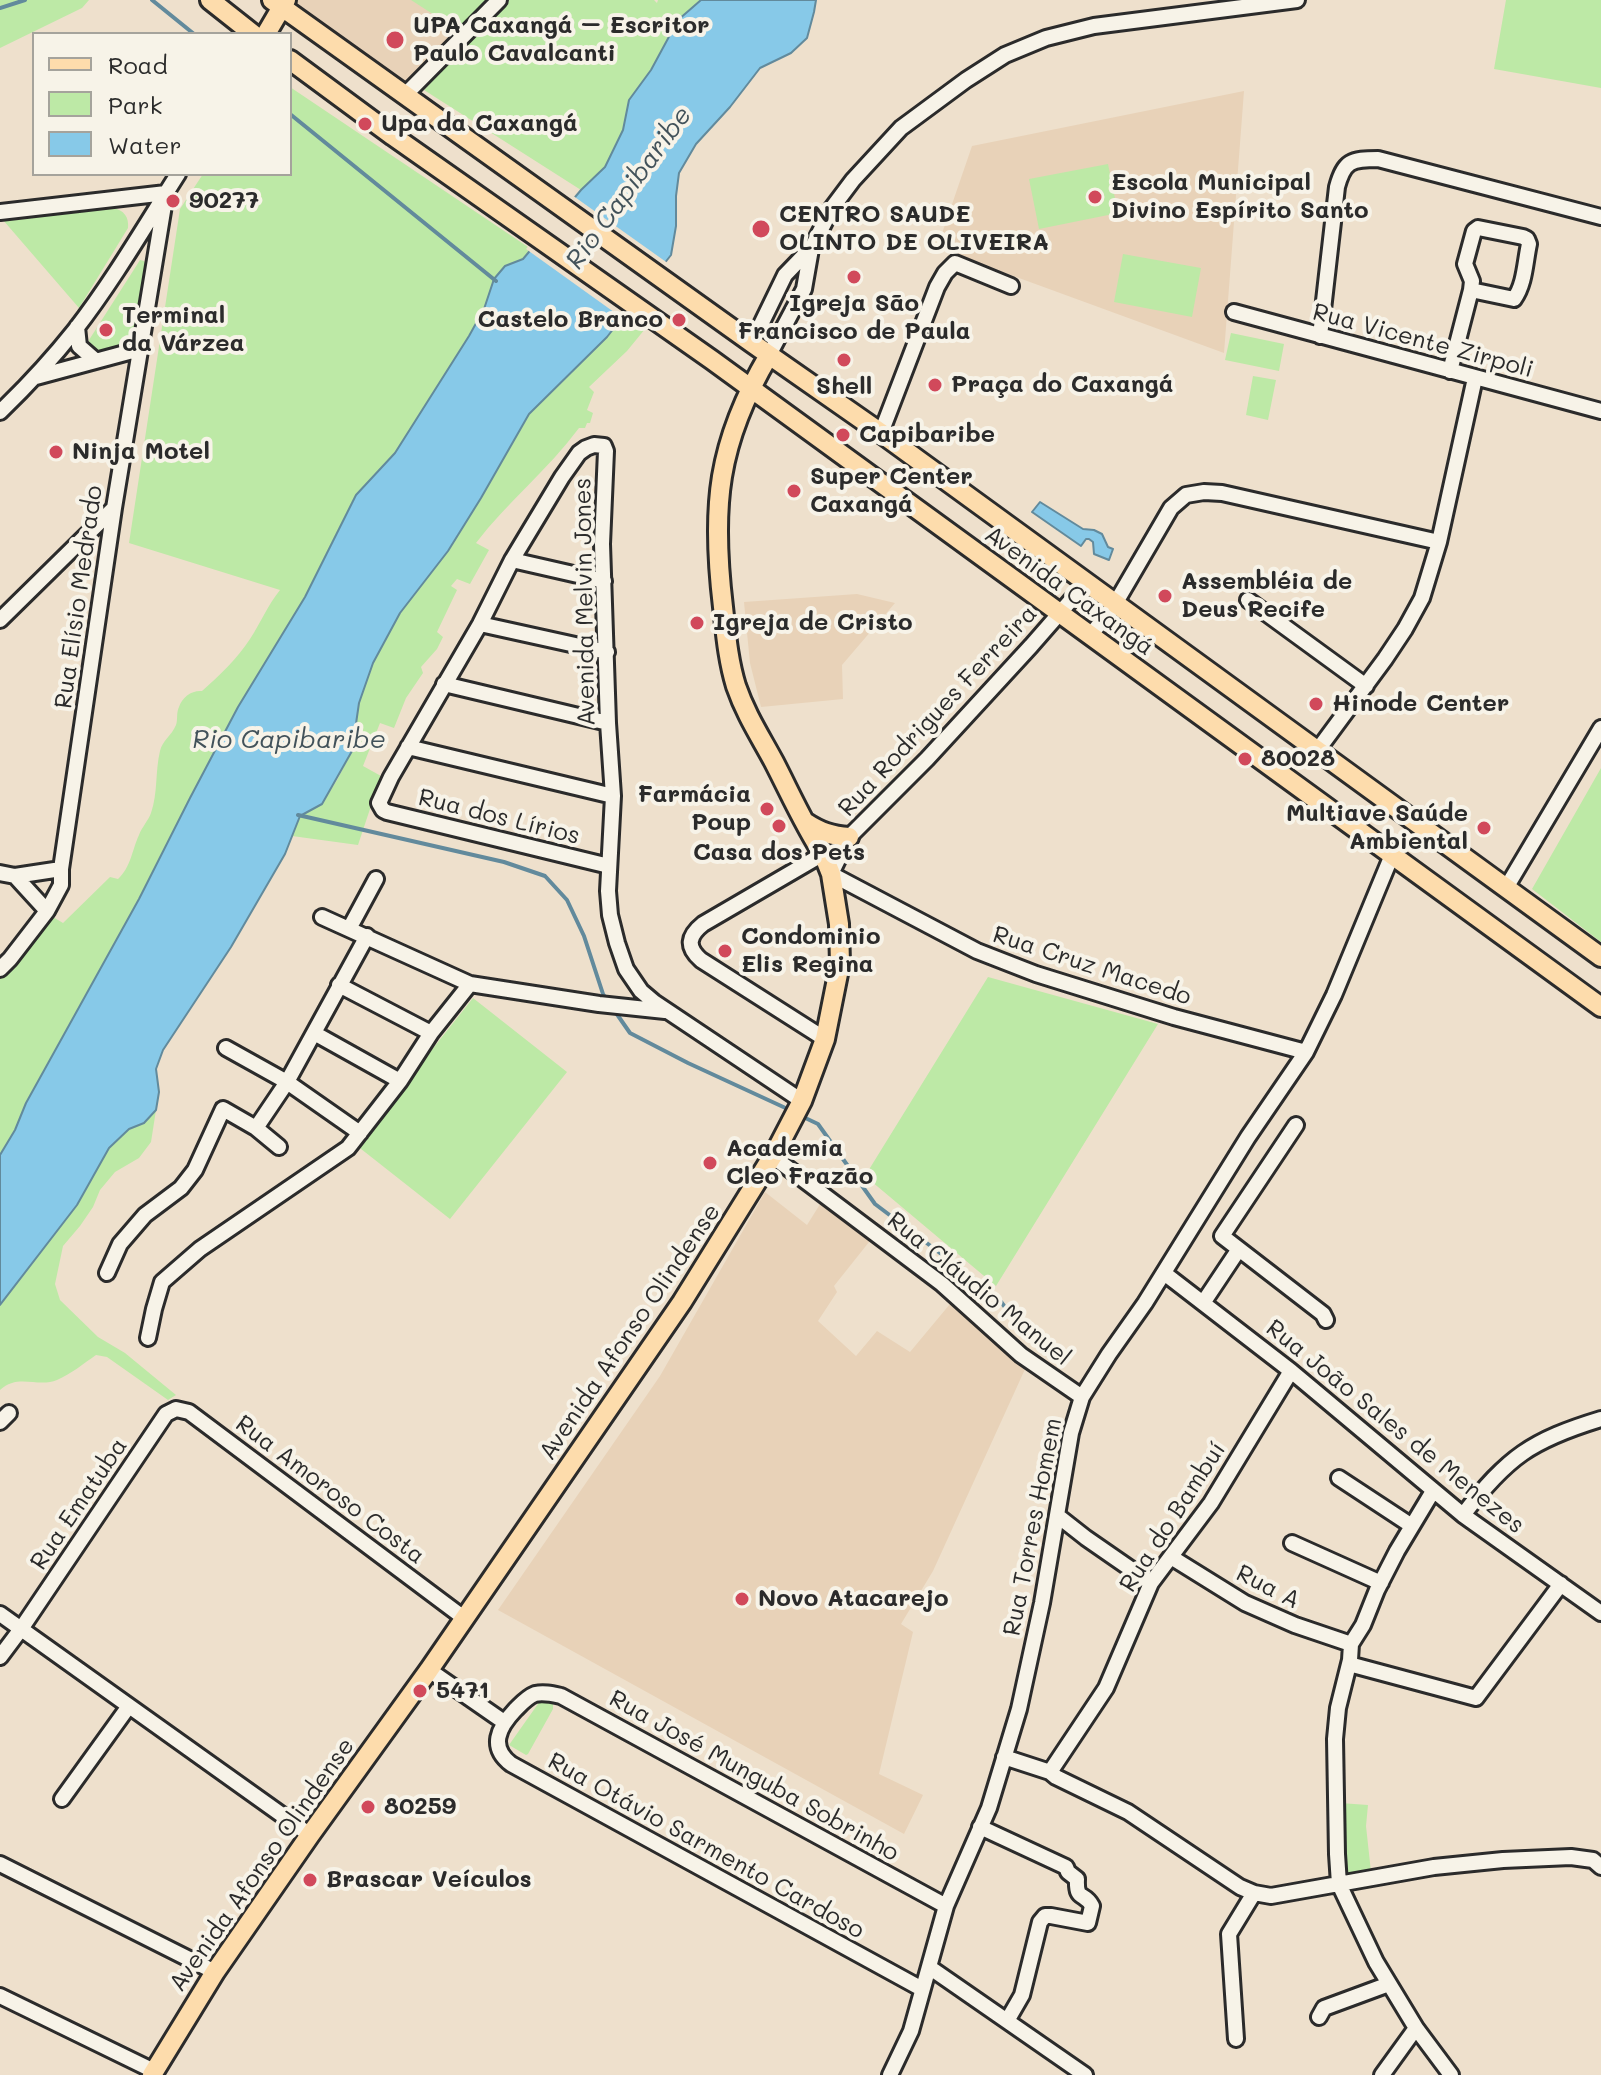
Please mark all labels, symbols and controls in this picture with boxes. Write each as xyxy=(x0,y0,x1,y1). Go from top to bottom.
place label: UPA Caxangá – Escritor Paulo Cavalcanti xyxy=(413,12,710,68)
marker: UPA Caxangá – Escritor Paulo Cavalcanti xyxy=(384,29,406,51)
legend xyxy=(32,32,292,176)
text: Road xyxy=(108,49,168,80)
text: Park xyxy=(108,89,162,120)
water label: Rio Capibaribe xyxy=(559,101,699,275)
place label: Upa da Caxangá xyxy=(381,110,578,138)
marker: Upa da Caxangá xyxy=(356,115,374,133)
text: Water xyxy=(108,129,182,160)
place label: Escola Municipal Divino Espírito Santo xyxy=(1111,169,1369,225)
place label: 90277 xyxy=(189,187,259,215)
marker: Escola Municipal Divino Espírito Santo xyxy=(1086,188,1104,206)
marker: 90277 xyxy=(164,192,182,210)
place label: CENTRO SAUDE OLINTO DE OLIVEIRA xyxy=(779,201,1049,257)
marker: CENTRO SAUDE OLINTO DE OLIVEIRA xyxy=(750,218,772,240)
marker: Igreja São Francisco de Paula xyxy=(845,268,863,286)
place label: Igreja São Francisco de Paula xyxy=(738,290,970,346)
street label: Rua Vicente Zirpoli xyxy=(1310,298,1536,384)
place label: Terminal da Várzea xyxy=(122,302,244,358)
place label: Castelo Branco xyxy=(478,306,663,334)
marker: Castelo Branco xyxy=(670,311,688,329)
marker: Terminal da Várzea xyxy=(97,321,115,339)
marker: Shell xyxy=(835,351,853,369)
place label: Praça do Caxangá xyxy=(951,371,1173,399)
place label: Shell xyxy=(816,373,872,401)
marker: Praça do Caxangá xyxy=(926,376,944,394)
place label: Capibaribe xyxy=(859,421,995,449)
marker: Capibaribe xyxy=(834,426,852,444)
place label: Ninja Motel xyxy=(72,438,210,466)
marker: Ninja Motel xyxy=(47,443,65,461)
place label: Super Center Caxangá xyxy=(810,463,973,519)
street label: Avenida Melvin Jones xyxy=(568,478,602,726)
marker: Super Center Caxangá xyxy=(785,482,803,500)
street label: Rua Elísio Medrado xyxy=(49,484,109,710)
street label: Avenida Caxangá xyxy=(979,520,1159,662)
place label: Assembléia de Deus Recife xyxy=(1181,568,1352,624)
marker: Assembléia de Deus Recife xyxy=(1156,587,1174,605)
street label: Rua Rodrigues Ferreira xyxy=(833,599,1043,823)
place label: Igreja de Cristo xyxy=(713,609,913,637)
marker: Igreja de Cristo xyxy=(688,614,706,632)
place label: Hinode Center xyxy=(1332,690,1509,718)
marker: Hinode Center xyxy=(1307,695,1325,713)
water label: Rio Capibaribe xyxy=(192,724,386,756)
place label: 80028 xyxy=(1261,745,1335,773)
marker: 80028 xyxy=(1236,750,1254,768)
place label: Farmácia Poup xyxy=(637,781,751,837)
street label: Rua dos Lírios xyxy=(415,783,583,851)
marker: Farmácia Poup xyxy=(758,800,776,818)
place label: Multiave Saúde Ambiental xyxy=(1286,800,1468,856)
marker: Casa dos Pets xyxy=(770,817,788,835)
marker: Multiave Saúde Ambiental xyxy=(1475,819,1493,837)
place label: Casa dos Pets xyxy=(693,839,865,867)
street label: Rua Cruz Macedo xyxy=(989,920,1195,1012)
place label: Condominio Elis Regina xyxy=(741,923,881,979)
marker: Condominio Elis Regina xyxy=(716,942,734,960)
place label: Academia Cleo Frazão xyxy=(726,1135,873,1191)
marker: Academia Cleo Frazão xyxy=(701,1154,719,1172)
street label: Avenida Afonso Olindense xyxy=(533,1198,727,1466)
street label: Rua Cláudio Manuel xyxy=(881,1206,1077,1372)
street label: Rua João Sales de Menezes xyxy=(1260,1314,1530,1540)
street label: Rua Amoroso Costa xyxy=(230,1409,430,1571)
street label: Rua Torres Homem xyxy=(998,1416,1068,1638)
street label: Rua Ematuba xyxy=(24,1433,134,1575)
street label: Rua do Bambuí xyxy=(1114,1437,1232,1597)
street label: Rua A xyxy=(1231,1559,1305,1615)
place label: Novo Atacarejo xyxy=(758,1585,949,1613)
marker: Novo Atacarejo xyxy=(733,1590,751,1608)
place label: 5471 xyxy=(436,1677,489,1705)
marker: 5471 xyxy=(411,1682,429,1700)
street label: Rua José Munguba Sobrinho xyxy=(604,1684,904,1868)
street label: Avenida Afonso Olindense xyxy=(163,1733,361,1997)
street label: Rua Otávio Sarmento Cardoso xyxy=(543,1747,869,1945)
place label: 80259 xyxy=(384,1793,456,1821)
marker: 80259 xyxy=(359,1798,377,1816)
place label: Brascar Veículos xyxy=(326,1866,532,1894)
marker: Brascar Veículos xyxy=(301,1871,319,1889)

